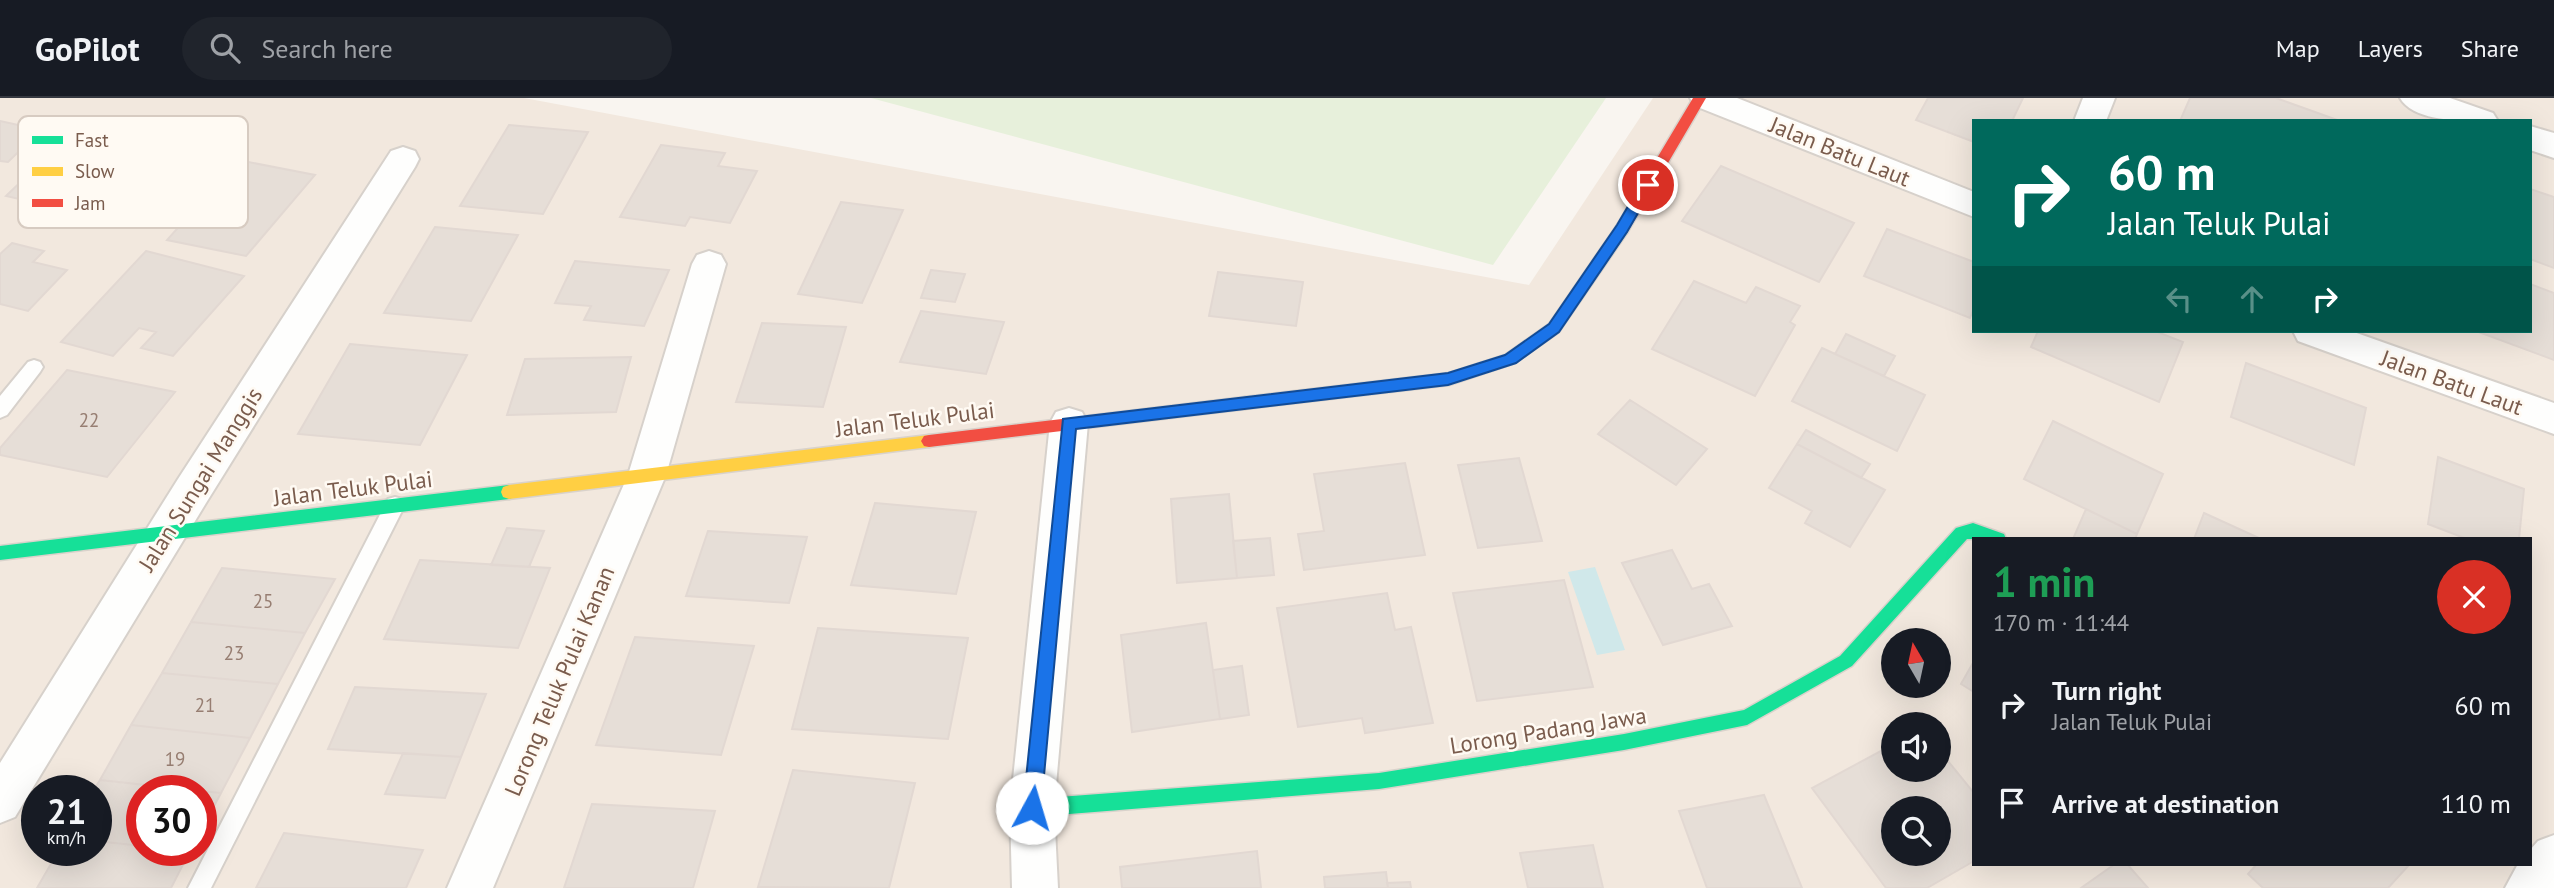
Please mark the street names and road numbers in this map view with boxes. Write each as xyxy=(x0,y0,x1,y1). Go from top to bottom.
street label: Jalan Batu Laut xyxy=(1764,109,1915,192)
street label: Jalan Batu Laut xyxy=(2376,343,2527,421)
street label: Jalan Sungai Manggis xyxy=(131,382,268,577)
street label: Jalan Teluk Pulai xyxy=(833,395,996,443)
street label: Jalan Teluk Pulai xyxy=(271,464,434,512)
street label: Lorong Teluk Pulai Kanan xyxy=(497,562,621,800)
street label: Lorong Padang Jawa xyxy=(1448,700,1648,760)

